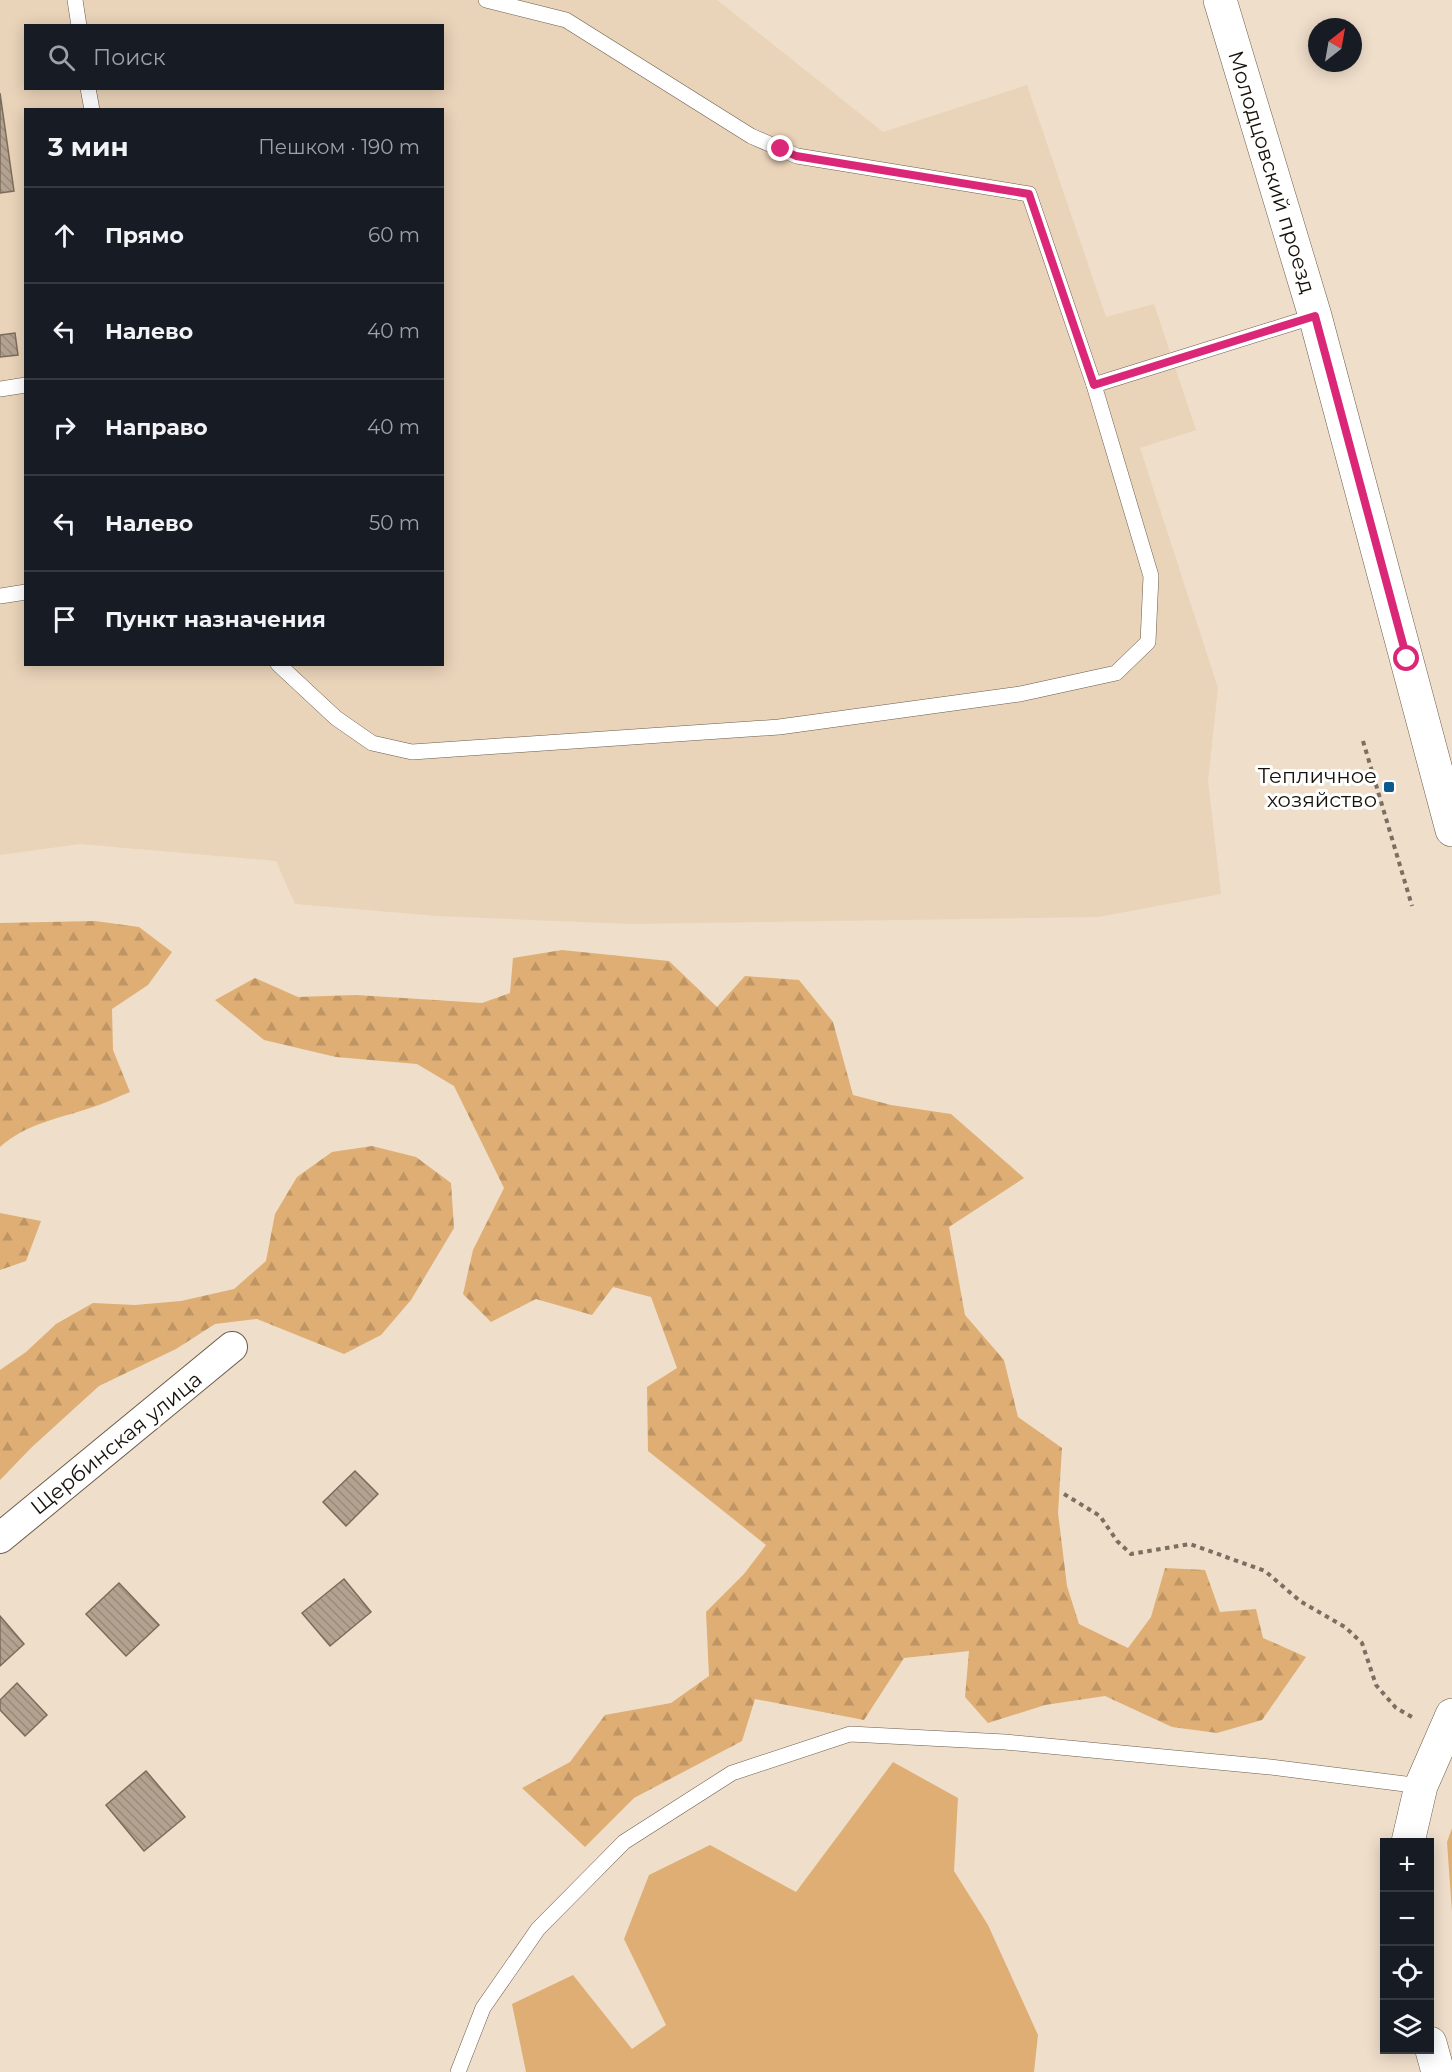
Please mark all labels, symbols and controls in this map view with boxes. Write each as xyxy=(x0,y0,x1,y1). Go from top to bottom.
north arrow xyxy=(1308,18,1362,72)
search box xyxy=(24,24,444,90)
icon: search xyxy=(45,41,78,74)
text: Поиск xyxy=(93,44,165,71)
street label: Молодцовский проезд xyxy=(1223,48,1321,296)
text: 3 мин xyxy=(48,131,128,163)
text: Пешком · 190 m xyxy=(258,135,420,159)
route end xyxy=(767,135,793,161)
icon: ahead xyxy=(48,219,81,252)
text: Прямо xyxy=(105,222,184,249)
text: 60 m xyxy=(368,223,420,247)
icon: left xyxy=(48,315,81,348)
text: Налево xyxy=(105,318,193,345)
text: 40 m xyxy=(367,319,420,343)
icon: right xyxy=(48,411,81,444)
text: Направо xyxy=(105,414,208,441)
text: 40 m xyxy=(367,415,420,439)
icon: left xyxy=(48,507,81,540)
text: Налево xyxy=(105,510,193,537)
text: 50 m xyxy=(369,511,420,535)
icon: arrive xyxy=(48,603,81,636)
text: Пункт назначения xyxy=(105,606,326,633)
route start xyxy=(1393,645,1419,671)
place label: Тепличное хозяйство xyxy=(1258,763,1377,812)
marker: Тепличное хозяйство xyxy=(1382,780,1396,794)
street label: Щербинская улица xyxy=(25,1366,207,1520)
map controls xyxy=(1380,1838,1434,2054)
button: + xyxy=(1380,1838,1434,1892)
button: − xyxy=(1380,1892,1434,1946)
button: locate xyxy=(1380,1946,1434,2000)
button: layers xyxy=(1380,2000,1434,2054)

